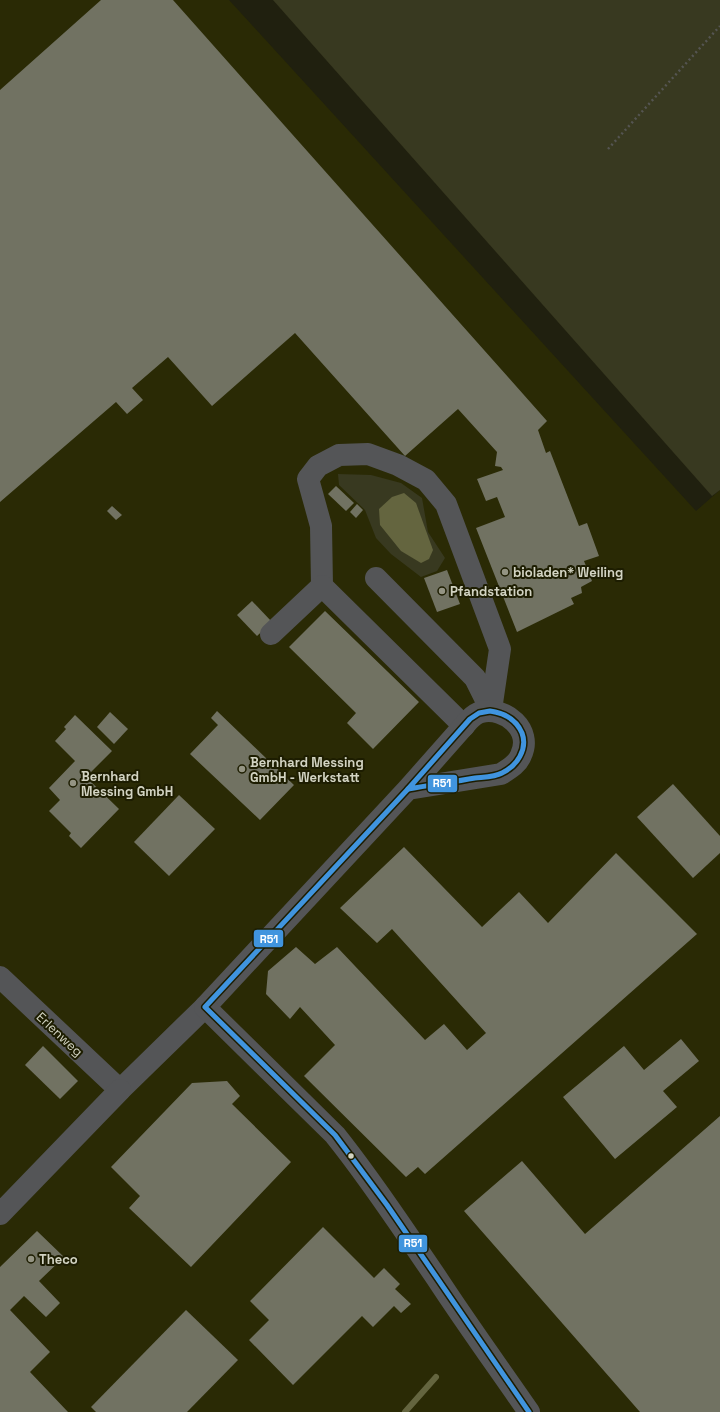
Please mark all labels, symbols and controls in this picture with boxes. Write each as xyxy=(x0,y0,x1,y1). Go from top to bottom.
place label: bioladen* Weiling xyxy=(513,564,623,581)
marker: bioladen* Weiling xyxy=(500,567,510,577)
place label: Pfandstation xyxy=(450,583,532,600)
marker: Pfandstation xyxy=(437,586,447,596)
place label: Bernhard Messing GmbH - Werkstatt xyxy=(250,754,364,786)
marker: Bernhard Messing GmbH - Werkstatt xyxy=(237,764,247,774)
place label: Bernhard Messing GmbH xyxy=(81,768,173,800)
line badge: R51 xyxy=(427,774,458,793)
text: R51 xyxy=(433,776,451,790)
marker: Bernhard Messing GmbH xyxy=(68,778,78,788)
line badge: R51 xyxy=(253,929,284,948)
text: R51 xyxy=(260,932,278,946)
street label: Erlenweg xyxy=(33,1009,86,1060)
unlabelled marker xyxy=(346,1151,356,1161)
line badge: R51 xyxy=(398,1234,428,1253)
text: R51 xyxy=(404,1236,422,1250)
place label: Theco xyxy=(39,1251,78,1268)
marker: Theco xyxy=(26,1254,36,1264)

